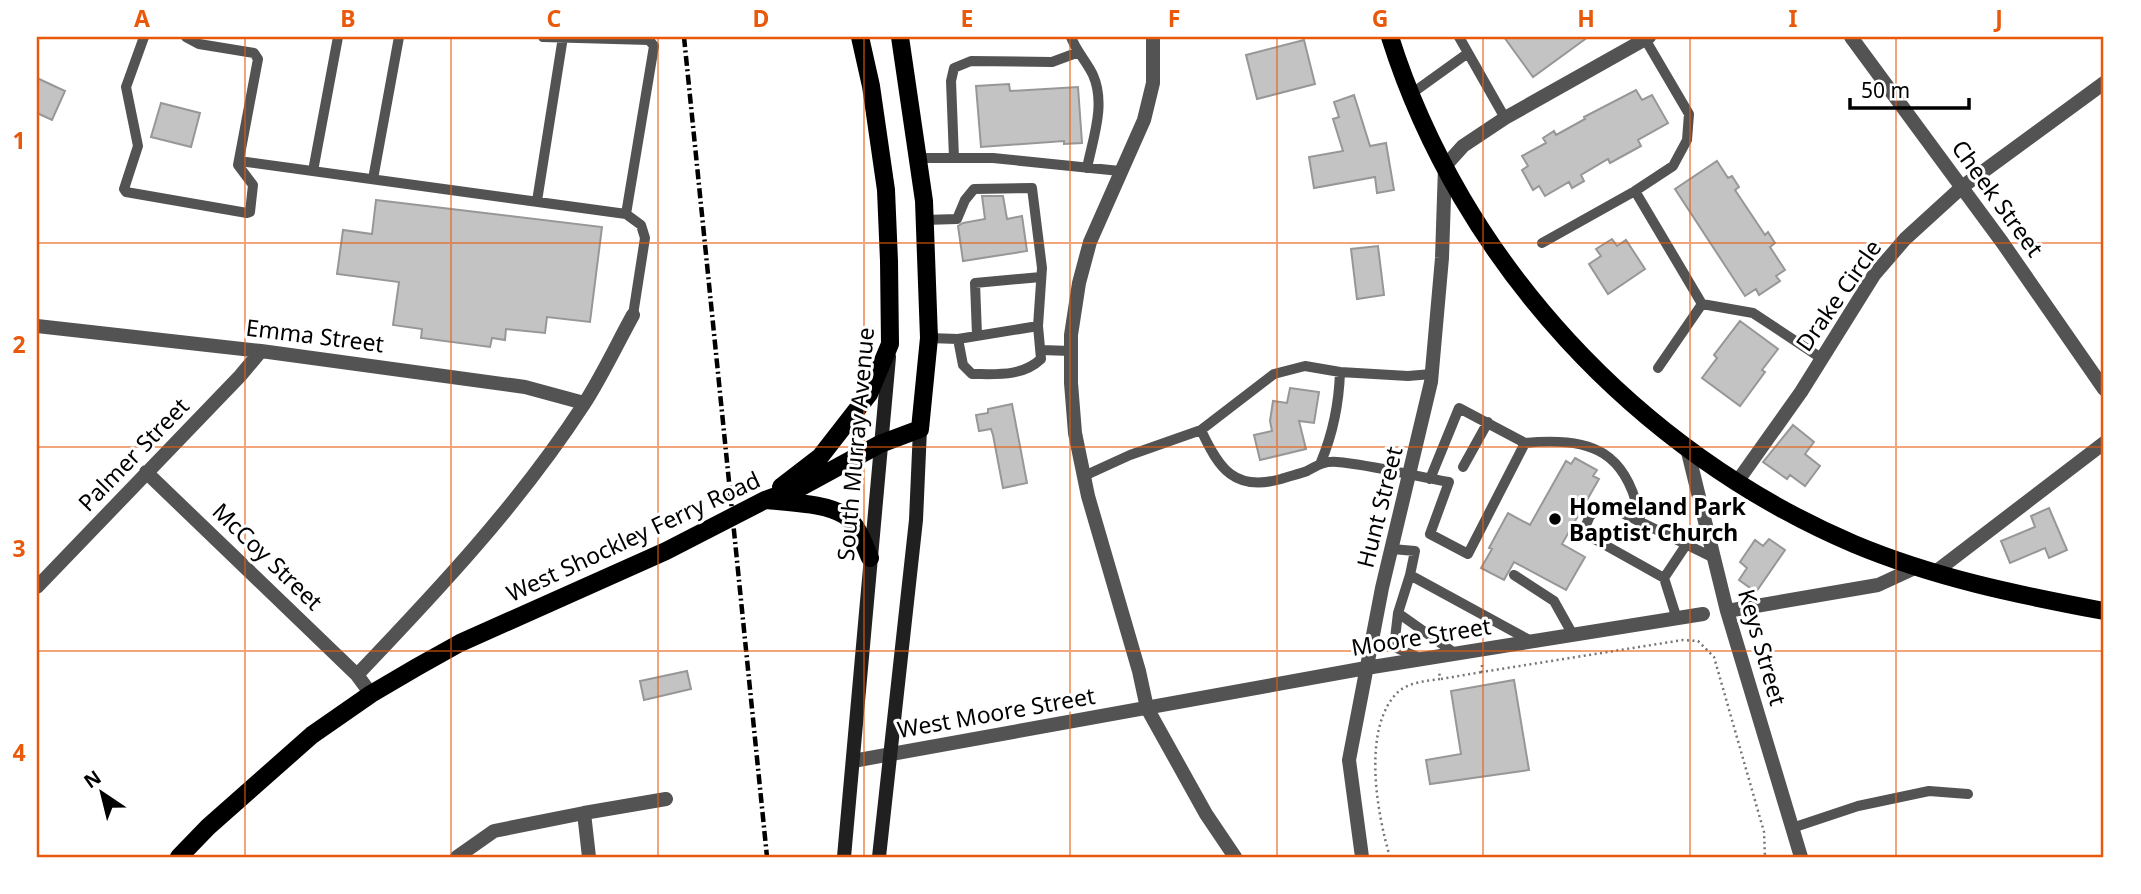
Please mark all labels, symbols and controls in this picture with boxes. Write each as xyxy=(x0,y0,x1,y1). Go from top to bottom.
text: A xyxy=(134,2,150,34)
text: B xyxy=(340,2,356,34)
text: C xyxy=(547,2,562,34)
text: D xyxy=(753,2,769,34)
text: E xyxy=(961,2,973,34)
text: F xyxy=(1168,2,1180,34)
text: G xyxy=(1372,2,1388,34)
text: H xyxy=(1577,2,1595,34)
text: I xyxy=(1789,2,1798,34)
text: J xyxy=(1993,2,2003,34)
scale bar xyxy=(1850,66,1969,110)
text: 50 m xyxy=(1861,76,1910,104)
text: 1 xyxy=(12,124,26,156)
street label: Cheek Street xyxy=(1945,133,2051,263)
street label: Drake Circle xyxy=(1788,233,1888,357)
street label: Emma Street xyxy=(244,311,386,359)
street label: South Murray Avenue xyxy=(829,326,881,562)
text: 2 xyxy=(12,328,26,360)
street label: Palmer Street xyxy=(70,390,196,518)
street label: Hunt Street xyxy=(1348,443,1410,571)
street label: West Shockley Ferry Road xyxy=(501,463,765,609)
place label: Homeland Park Baptist Church xyxy=(1569,490,1747,548)
street label: McCoy Street xyxy=(206,495,330,617)
marker: Homeland Park Baptist Church xyxy=(1547,511,1563,527)
text: 3 xyxy=(12,532,26,564)
street label: Keys Street xyxy=(1731,585,1795,709)
street label: Moore Street xyxy=(1349,609,1493,663)
street label: West Moore Street xyxy=(895,679,1097,745)
text: 4 xyxy=(12,736,26,768)
north arrow xyxy=(66,758,136,828)
text: N xyxy=(78,764,106,794)

